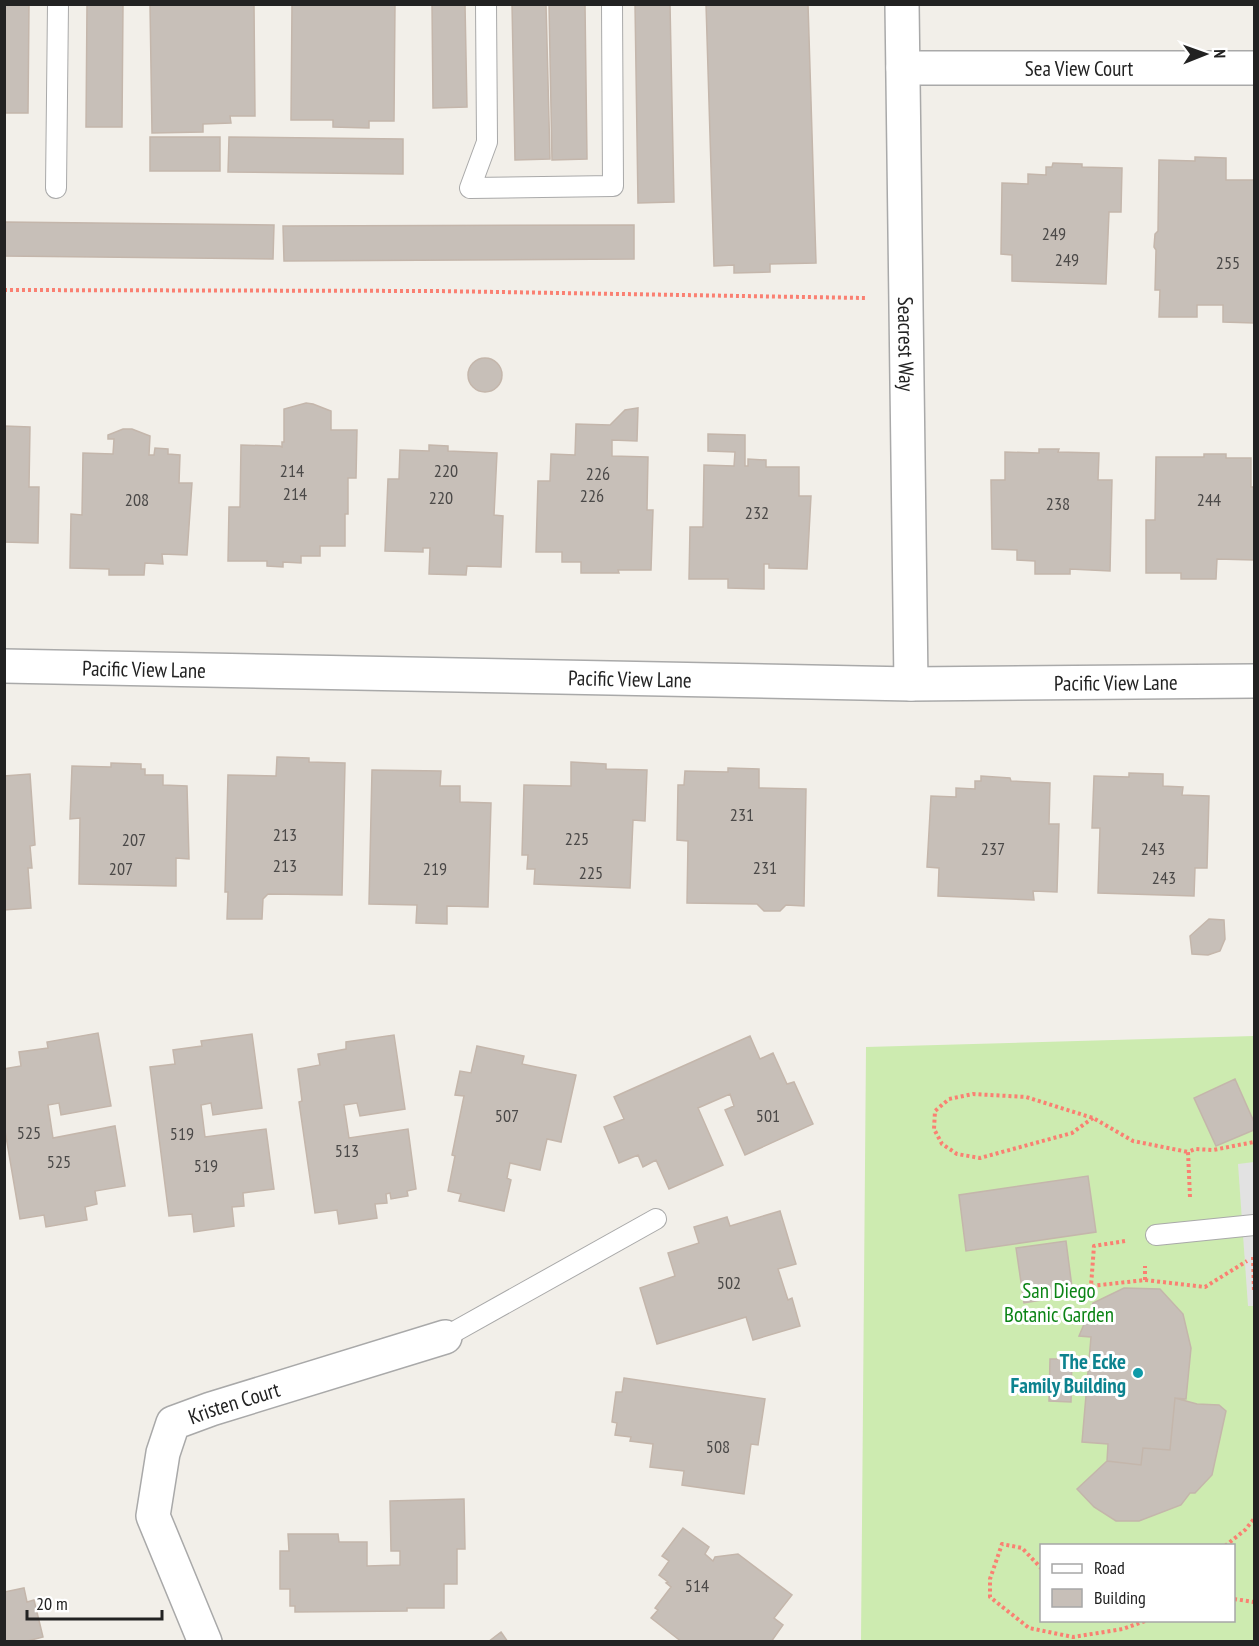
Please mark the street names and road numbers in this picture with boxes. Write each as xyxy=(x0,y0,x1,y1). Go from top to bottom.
street label: Sea View Court xyxy=(1025,55,1134,82)
street label: Seacrest Way xyxy=(892,296,921,392)
street label: Pacific View Lane xyxy=(82,654,206,684)
street label: Pacific View Lane xyxy=(568,664,692,693)
street label: Pacific View Lane xyxy=(1054,668,1178,696)
street label: Kristen Court xyxy=(184,1375,283,1430)

